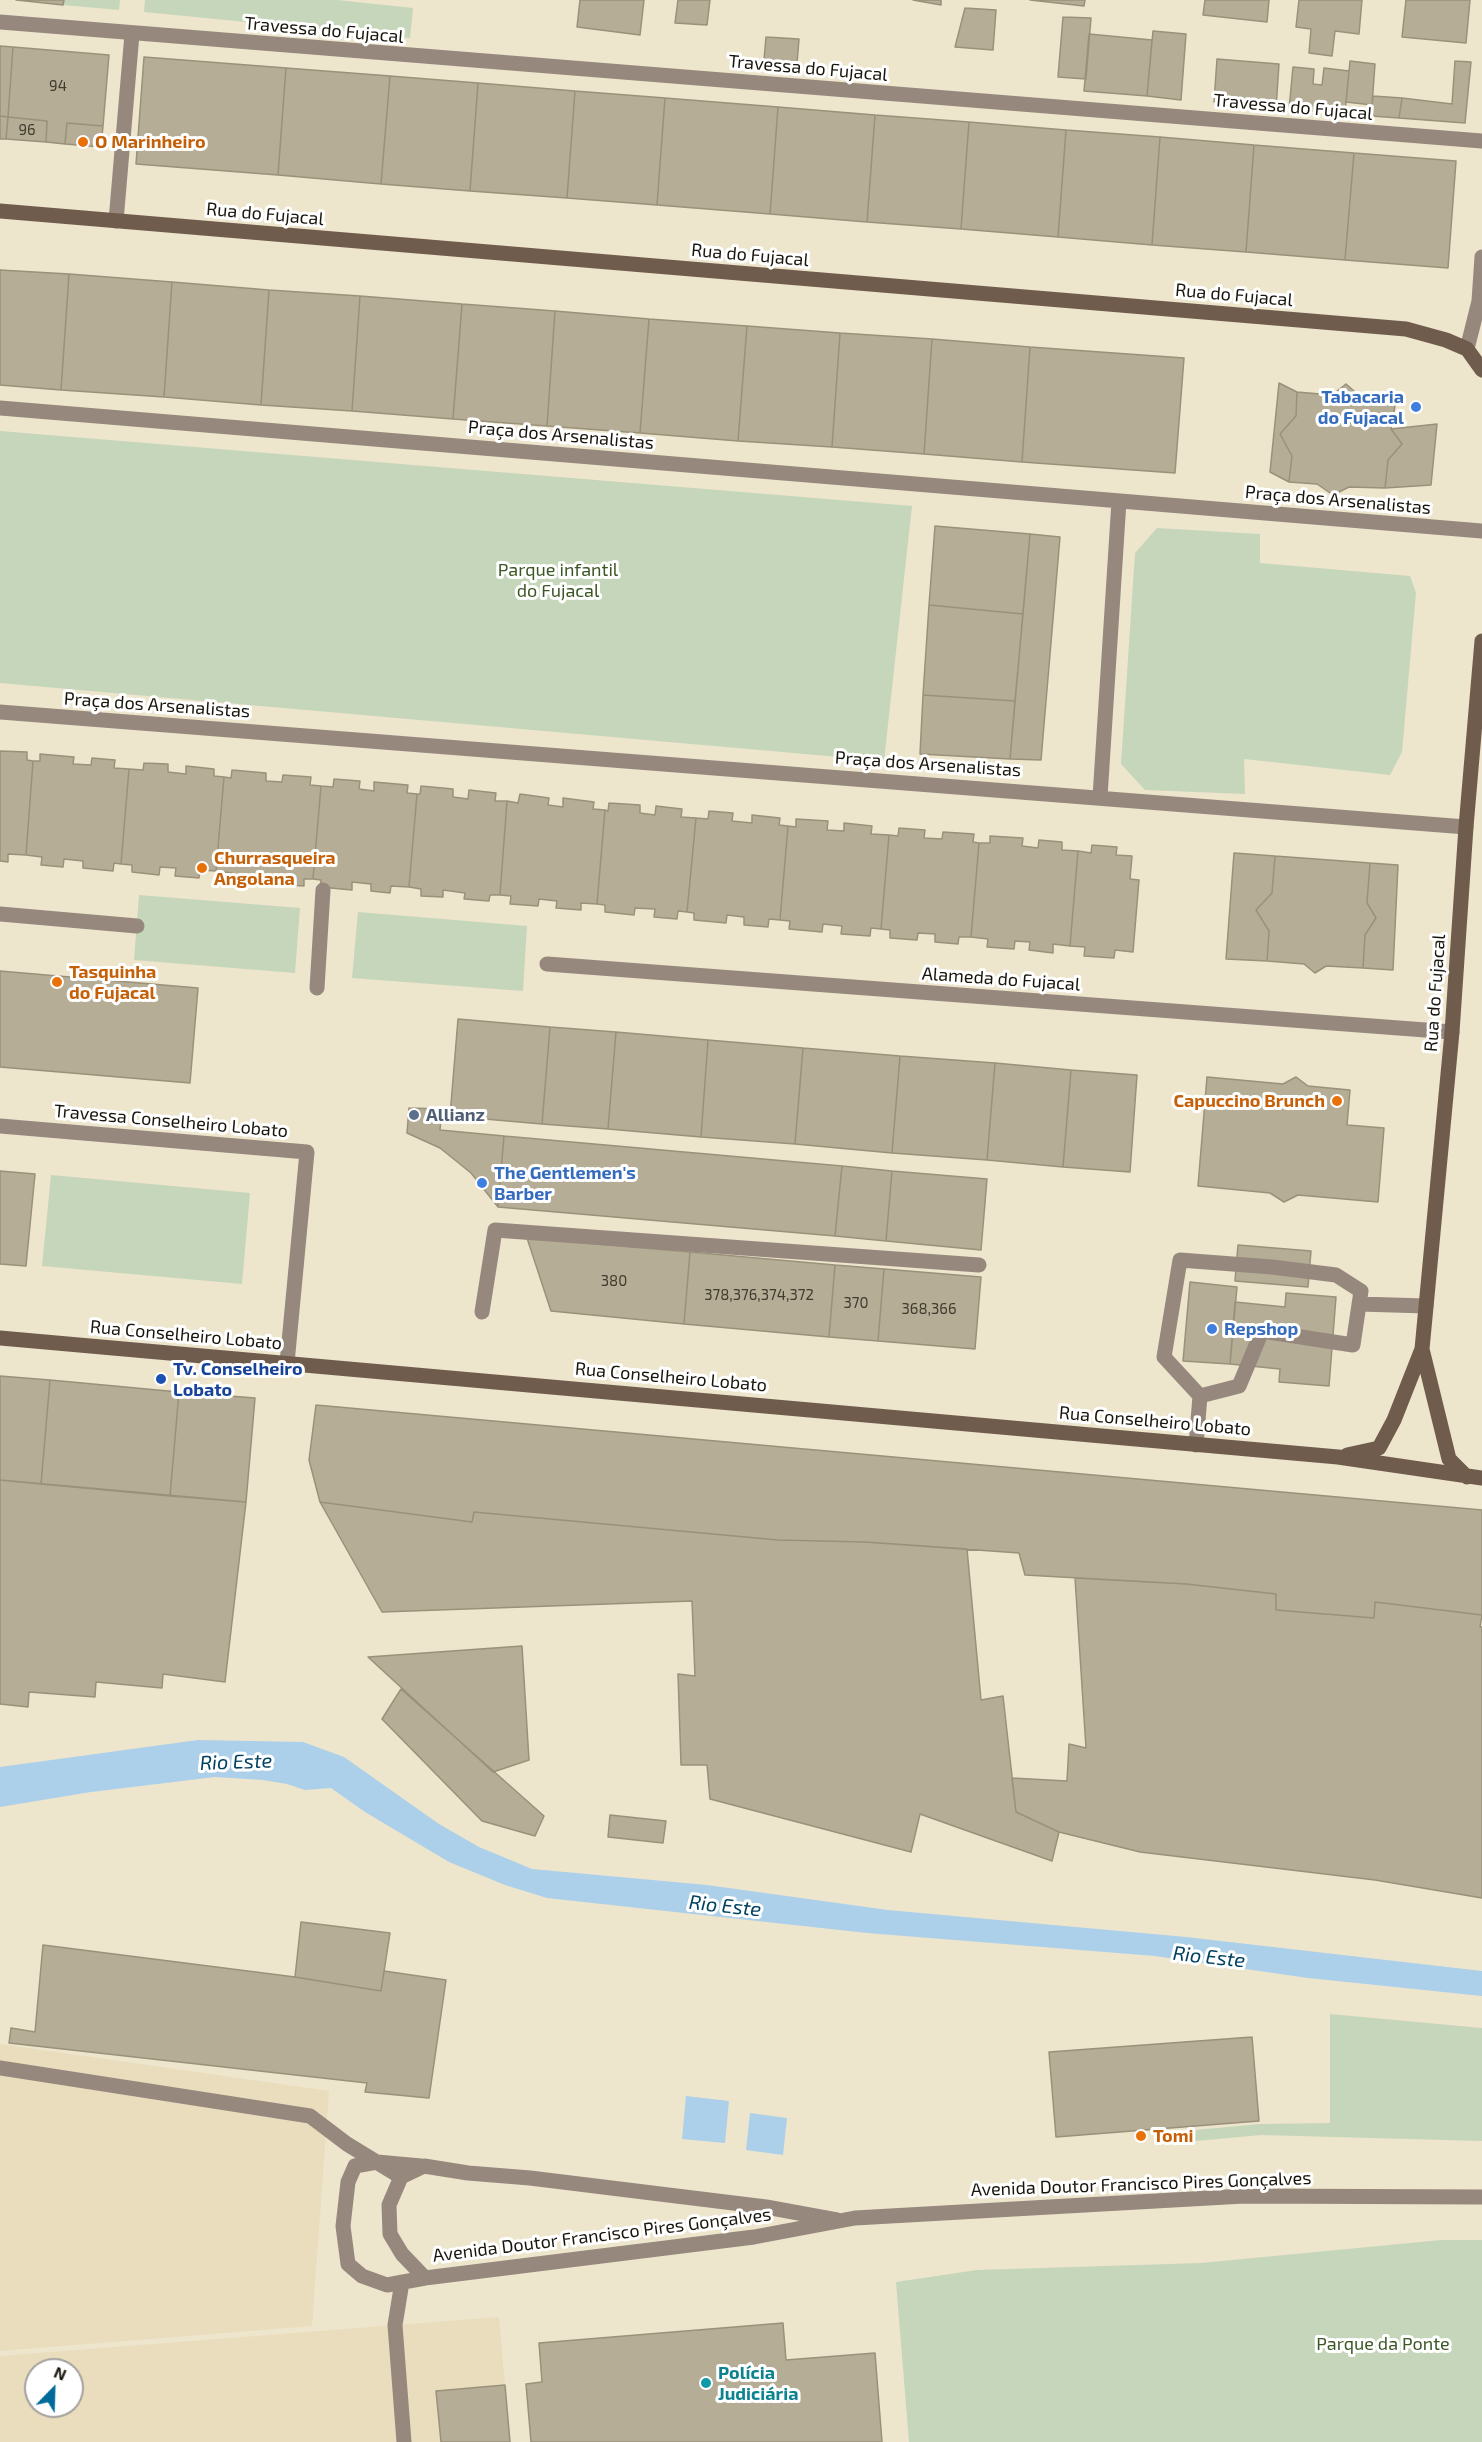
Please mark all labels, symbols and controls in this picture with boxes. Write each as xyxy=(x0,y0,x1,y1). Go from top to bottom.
street label: Travessa do Fujacal xyxy=(243,12,405,48)
street label: Travessa do Fujacal xyxy=(727,50,889,86)
house number: 94 xyxy=(49,77,67,95)
street label: Travessa do Fujacal xyxy=(1212,89,1374,125)
house number: 96 xyxy=(18,121,36,139)
place label: O Marinheiro xyxy=(95,131,206,153)
marker: O Marinheiro xyxy=(76,135,90,149)
street label: Rua do Fujacal xyxy=(205,198,325,230)
street label: Rua do Fujacal xyxy=(690,239,810,271)
street label: Rua do Fujacal xyxy=(1174,279,1294,311)
place label: Tabacaria do Fujacal xyxy=(1318,386,1404,428)
marker: Tabacaria do Fujacal xyxy=(1409,400,1423,414)
street label: Praça dos Arsenalistas xyxy=(467,416,655,454)
street label: Praça dos Arsenalistas xyxy=(1244,481,1432,519)
park label: Parque infantil do Fujacal xyxy=(498,559,618,602)
street label: Praça dos Arsenalistas xyxy=(63,688,251,722)
street label: Praça dos Arsenalistas xyxy=(834,747,1022,781)
place label: Churrasqueira Angolana xyxy=(214,847,336,890)
marker: Churrasqueira Angolana xyxy=(195,861,209,875)
street label: Rua do Fujacal xyxy=(1420,933,1450,1053)
place label: Tasquinha do Fujacal xyxy=(69,961,156,1004)
street label: Alameda do Fujacal xyxy=(921,963,1081,995)
marker: Tasquinha do Fujacal xyxy=(50,975,64,989)
place label: Capuccino Brunch xyxy=(1174,1090,1325,1112)
marker: Capuccino Brunch xyxy=(1330,1094,1344,1108)
street label: Travessa Conselheiro Lobato xyxy=(53,1100,289,1142)
place label: Allianz xyxy=(426,1104,485,1126)
marker: Allianz xyxy=(407,1108,421,1122)
place label: The Gentlemen's Barber xyxy=(494,1162,636,1204)
marker: The Gentlemen's Barber xyxy=(475,1176,489,1190)
house number: 380 xyxy=(601,1272,627,1290)
house number: 378,376,374,372 xyxy=(704,1286,814,1304)
house number: 370 xyxy=(843,1294,869,1312)
house number: 368,366 xyxy=(902,1300,956,1318)
street label: Rua Conselheiro Lobato xyxy=(89,1316,283,1354)
place label: Repshop xyxy=(1224,1318,1298,1340)
marker: Repshop xyxy=(1205,1322,1219,1336)
place label: Tv. Conselheiro Lobato xyxy=(173,1358,303,1400)
street label: Rua Conselheiro Lobato xyxy=(574,1358,768,1396)
marker: Tv. Conselheiro Lobato xyxy=(154,1372,168,1386)
street label: Rua Conselheiro Lobato xyxy=(1058,1402,1252,1440)
water label: Rio Este xyxy=(199,1749,273,1775)
water label: Rio Este xyxy=(688,1890,762,1922)
water label: Rio Este xyxy=(1172,1941,1246,1973)
place label: Tomi xyxy=(1153,2125,1193,2147)
marker: Tomi xyxy=(1134,2129,1148,2143)
street label: Avenida Doutor Francisco Pires Gonçalves xyxy=(970,2167,1312,2201)
street label: Avenida Doutor Francisco Pires Gonçalves xyxy=(432,2204,772,2266)
park label: Parque da Ponte xyxy=(1316,2333,1450,2355)
north arrow xyxy=(24,2358,84,2418)
text: N xyxy=(51,2362,69,2384)
place label: Polícia Judiciária xyxy=(718,2362,798,2404)
marker: Polícia Judiciária xyxy=(699,2376,713,2390)

